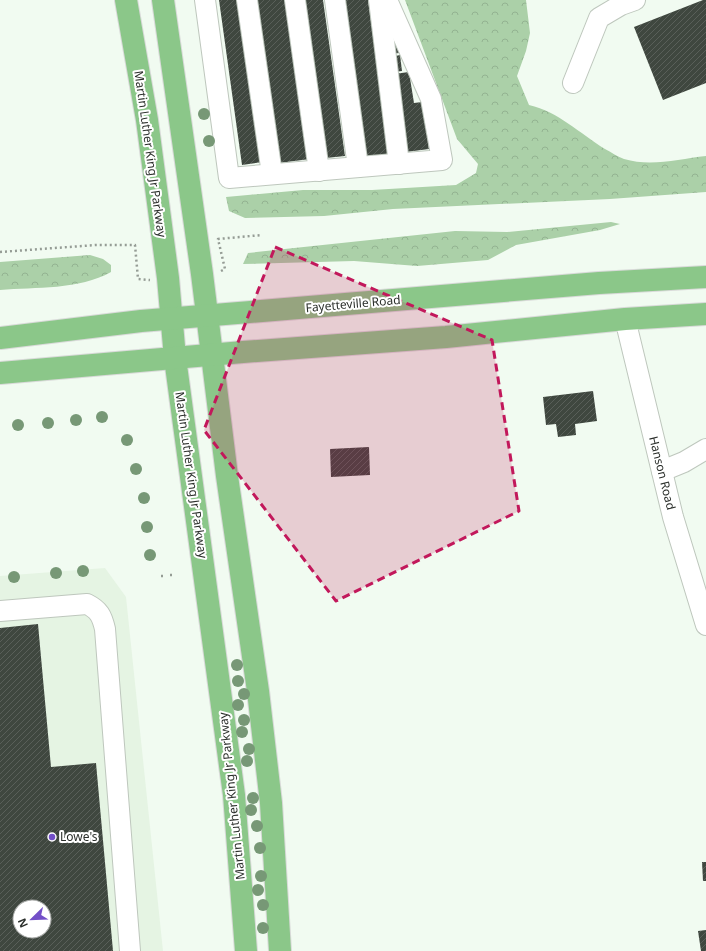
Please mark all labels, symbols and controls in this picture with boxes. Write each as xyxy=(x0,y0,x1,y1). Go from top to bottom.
street label: Martin Luther King Jr Parkway xyxy=(130,69,171,239)
street label: Fayetteville Road xyxy=(305,291,401,316)
street label: Martin Luther King Jr Parkway xyxy=(171,390,212,560)
street label: Hanson Road xyxy=(645,434,680,512)
street label: Martin Luther King Jr Parkway xyxy=(214,711,249,881)
place label: Lowe's xyxy=(60,828,98,845)
marker: Lowe's xyxy=(47,832,57,842)
north arrow xyxy=(12,899,52,939)
text: N xyxy=(14,916,31,930)

